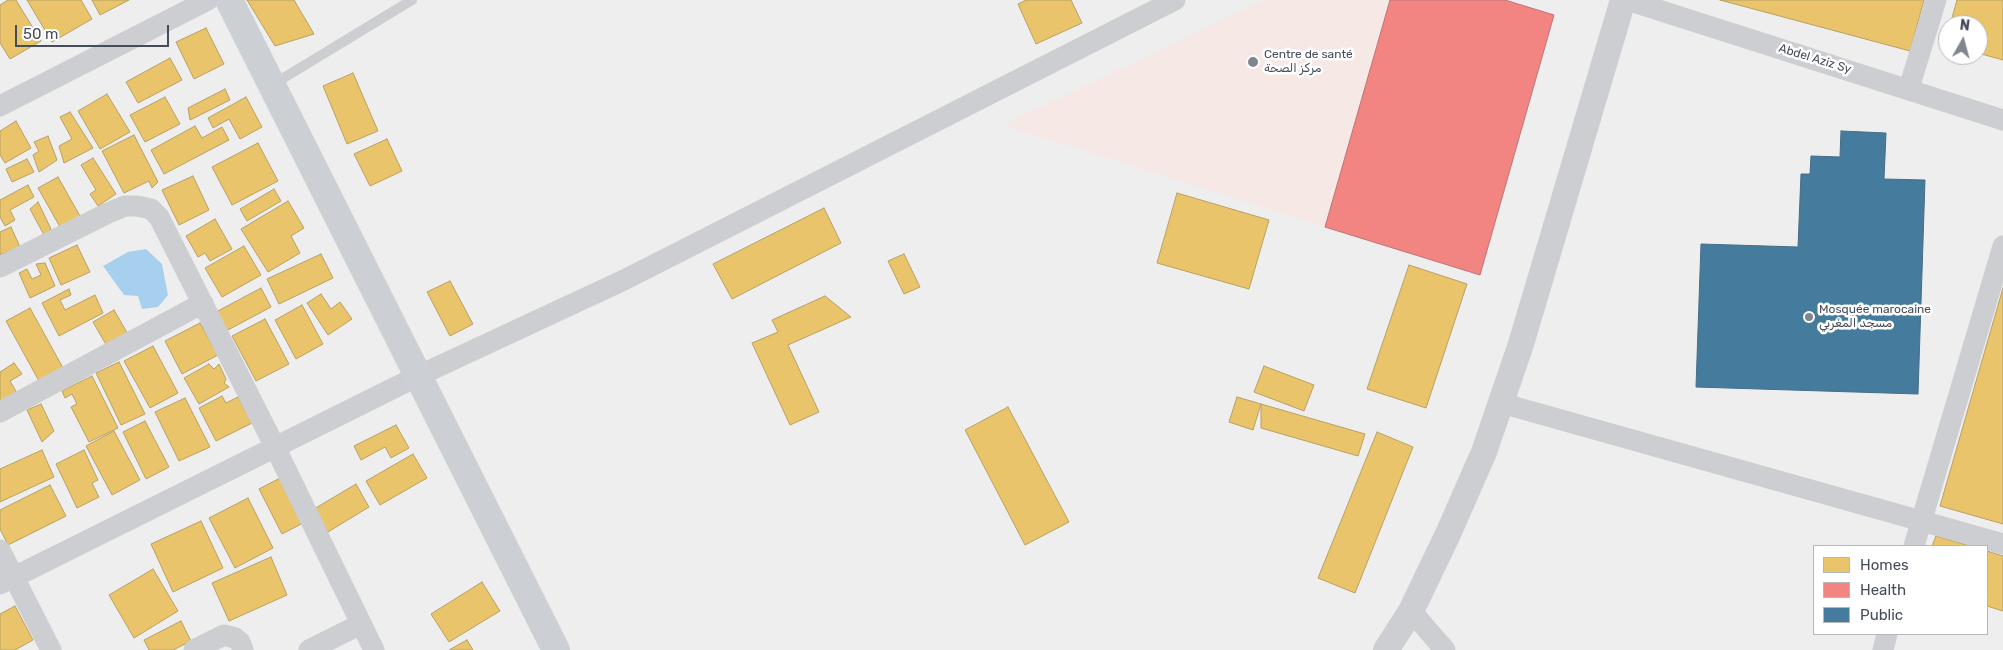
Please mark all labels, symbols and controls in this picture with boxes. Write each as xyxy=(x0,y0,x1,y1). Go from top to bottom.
scale bar xyxy=(18,15,171,47)
north arrow xyxy=(1938,15,1988,65)
text: N xyxy=(1959,17,1971,35)
text: 50 m xyxy=(23,25,58,43)
street label: Abdel Aziz Sy xyxy=(1777,41,1853,77)
place label: Centre de santé مركز الصحة xyxy=(1264,48,1353,76)
marker: Centre de santé مركز الصحة xyxy=(1246,55,1260,69)
place label: Mosquée marocaine مسجد المغربي xyxy=(1819,303,1931,331)
marker: Mosquée marocaine مسجد المغربي xyxy=(1803,311,1815,323)
legend xyxy=(1813,545,1988,635)
text: Homes xyxy=(1860,556,1909,574)
text: Health xyxy=(1860,581,1906,599)
text: Public xyxy=(1860,606,1903,624)

